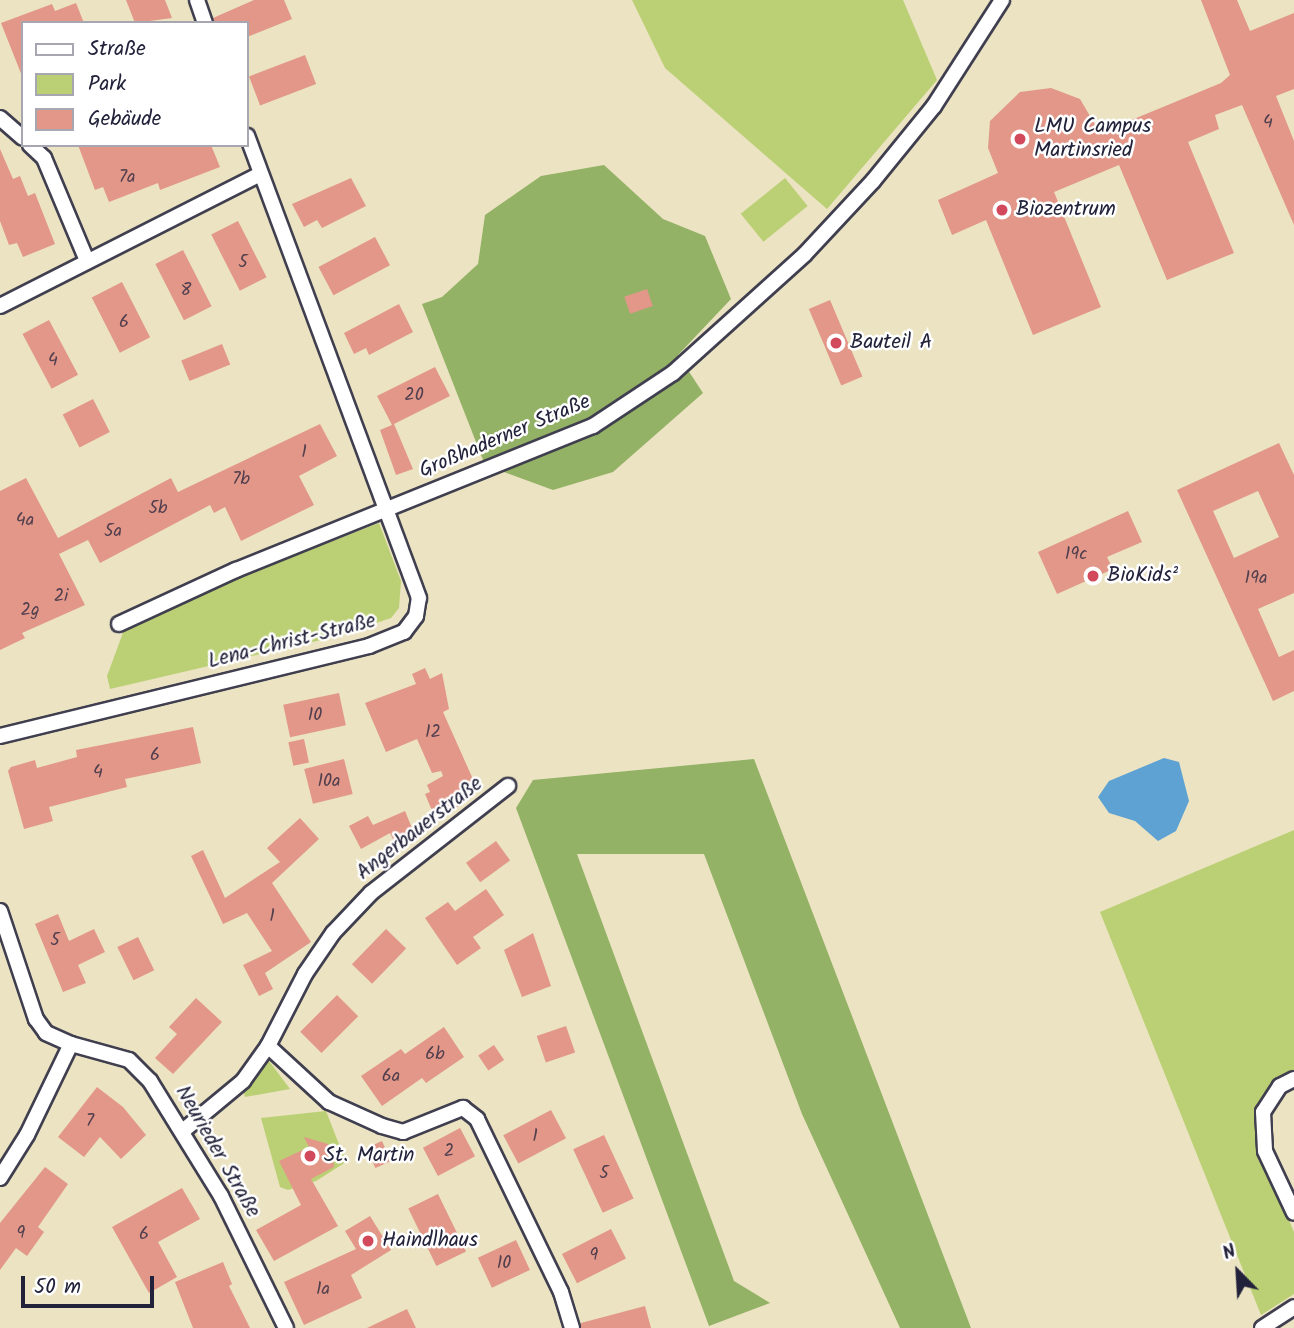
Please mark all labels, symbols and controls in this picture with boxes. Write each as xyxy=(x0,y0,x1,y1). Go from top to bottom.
legend xyxy=(21,21,248,147)
text: Straße xyxy=(88,33,146,66)
text: Park xyxy=(88,68,126,101)
text: Gebäude xyxy=(88,103,161,136)
house number: 4 xyxy=(1263,112,1273,134)
place label: LMU Campus Martinsried xyxy=(1034,114,1151,164)
marker: LMU Campus Martinsried xyxy=(1012,131,1028,147)
house number: 7a xyxy=(119,167,135,189)
place label: Biozentrum xyxy=(1016,197,1116,223)
marker: Biozentrum xyxy=(994,202,1010,218)
house number: 5 xyxy=(238,252,248,274)
house number: 8 xyxy=(181,280,191,302)
house number: 6 xyxy=(119,312,129,334)
place label: Bauteil A xyxy=(850,330,932,356)
marker: Bauteil A xyxy=(828,335,844,351)
house number: 4 xyxy=(48,350,58,372)
house number: 20 xyxy=(404,385,424,407)
street label: Großhaderner Straße xyxy=(416,390,594,484)
house number: 1 xyxy=(301,442,307,464)
house number: 7b xyxy=(232,469,250,491)
house number: 5b xyxy=(148,498,168,520)
house number: 4a xyxy=(16,510,34,532)
house number: 5a xyxy=(104,521,122,543)
house number: 19c xyxy=(1065,544,1087,566)
place label: BioKids² xyxy=(1107,563,1178,589)
marker: BioKids² xyxy=(1085,568,1101,584)
house number: 19a xyxy=(1245,568,1267,590)
house number: 2i xyxy=(54,586,68,608)
house number: 2g xyxy=(20,600,40,622)
street label: Lena-Christ-Straße xyxy=(206,609,378,675)
house number: 10 xyxy=(308,705,322,727)
house number: 12 xyxy=(425,722,441,744)
house number: 6 xyxy=(150,745,160,767)
house number: 4 xyxy=(93,762,103,784)
house number: 10a xyxy=(317,771,341,793)
street label: Angerbauerstraße xyxy=(352,772,488,886)
house number: 1 xyxy=(269,906,275,928)
house number: 5 xyxy=(50,930,60,952)
house number: 6b xyxy=(425,1044,445,1066)
house number: 6a xyxy=(382,1066,400,1088)
street label: Neurieder Straße xyxy=(169,1081,265,1223)
house number: 7 xyxy=(86,1111,94,1133)
house number: 1 xyxy=(532,1126,538,1148)
house number: 2 xyxy=(444,1141,454,1163)
place label: St. Martin xyxy=(324,1143,414,1169)
marker: St. Martin xyxy=(302,1148,318,1164)
house number: 5 xyxy=(599,1163,609,1185)
house number: 9 xyxy=(17,1223,25,1245)
house number: 6 xyxy=(139,1224,149,1246)
place label: Haindlhaus xyxy=(382,1228,478,1254)
marker: Haindlhaus xyxy=(360,1233,376,1249)
north arrow xyxy=(1203,1237,1273,1307)
text: N xyxy=(1218,1237,1241,1269)
house number: 9 xyxy=(590,1245,598,1267)
house number: 10 xyxy=(497,1253,511,1275)
scale bar xyxy=(24,1262,158,1306)
text: 50 m xyxy=(34,1271,81,1304)
house number: 1a xyxy=(316,1279,330,1301)

